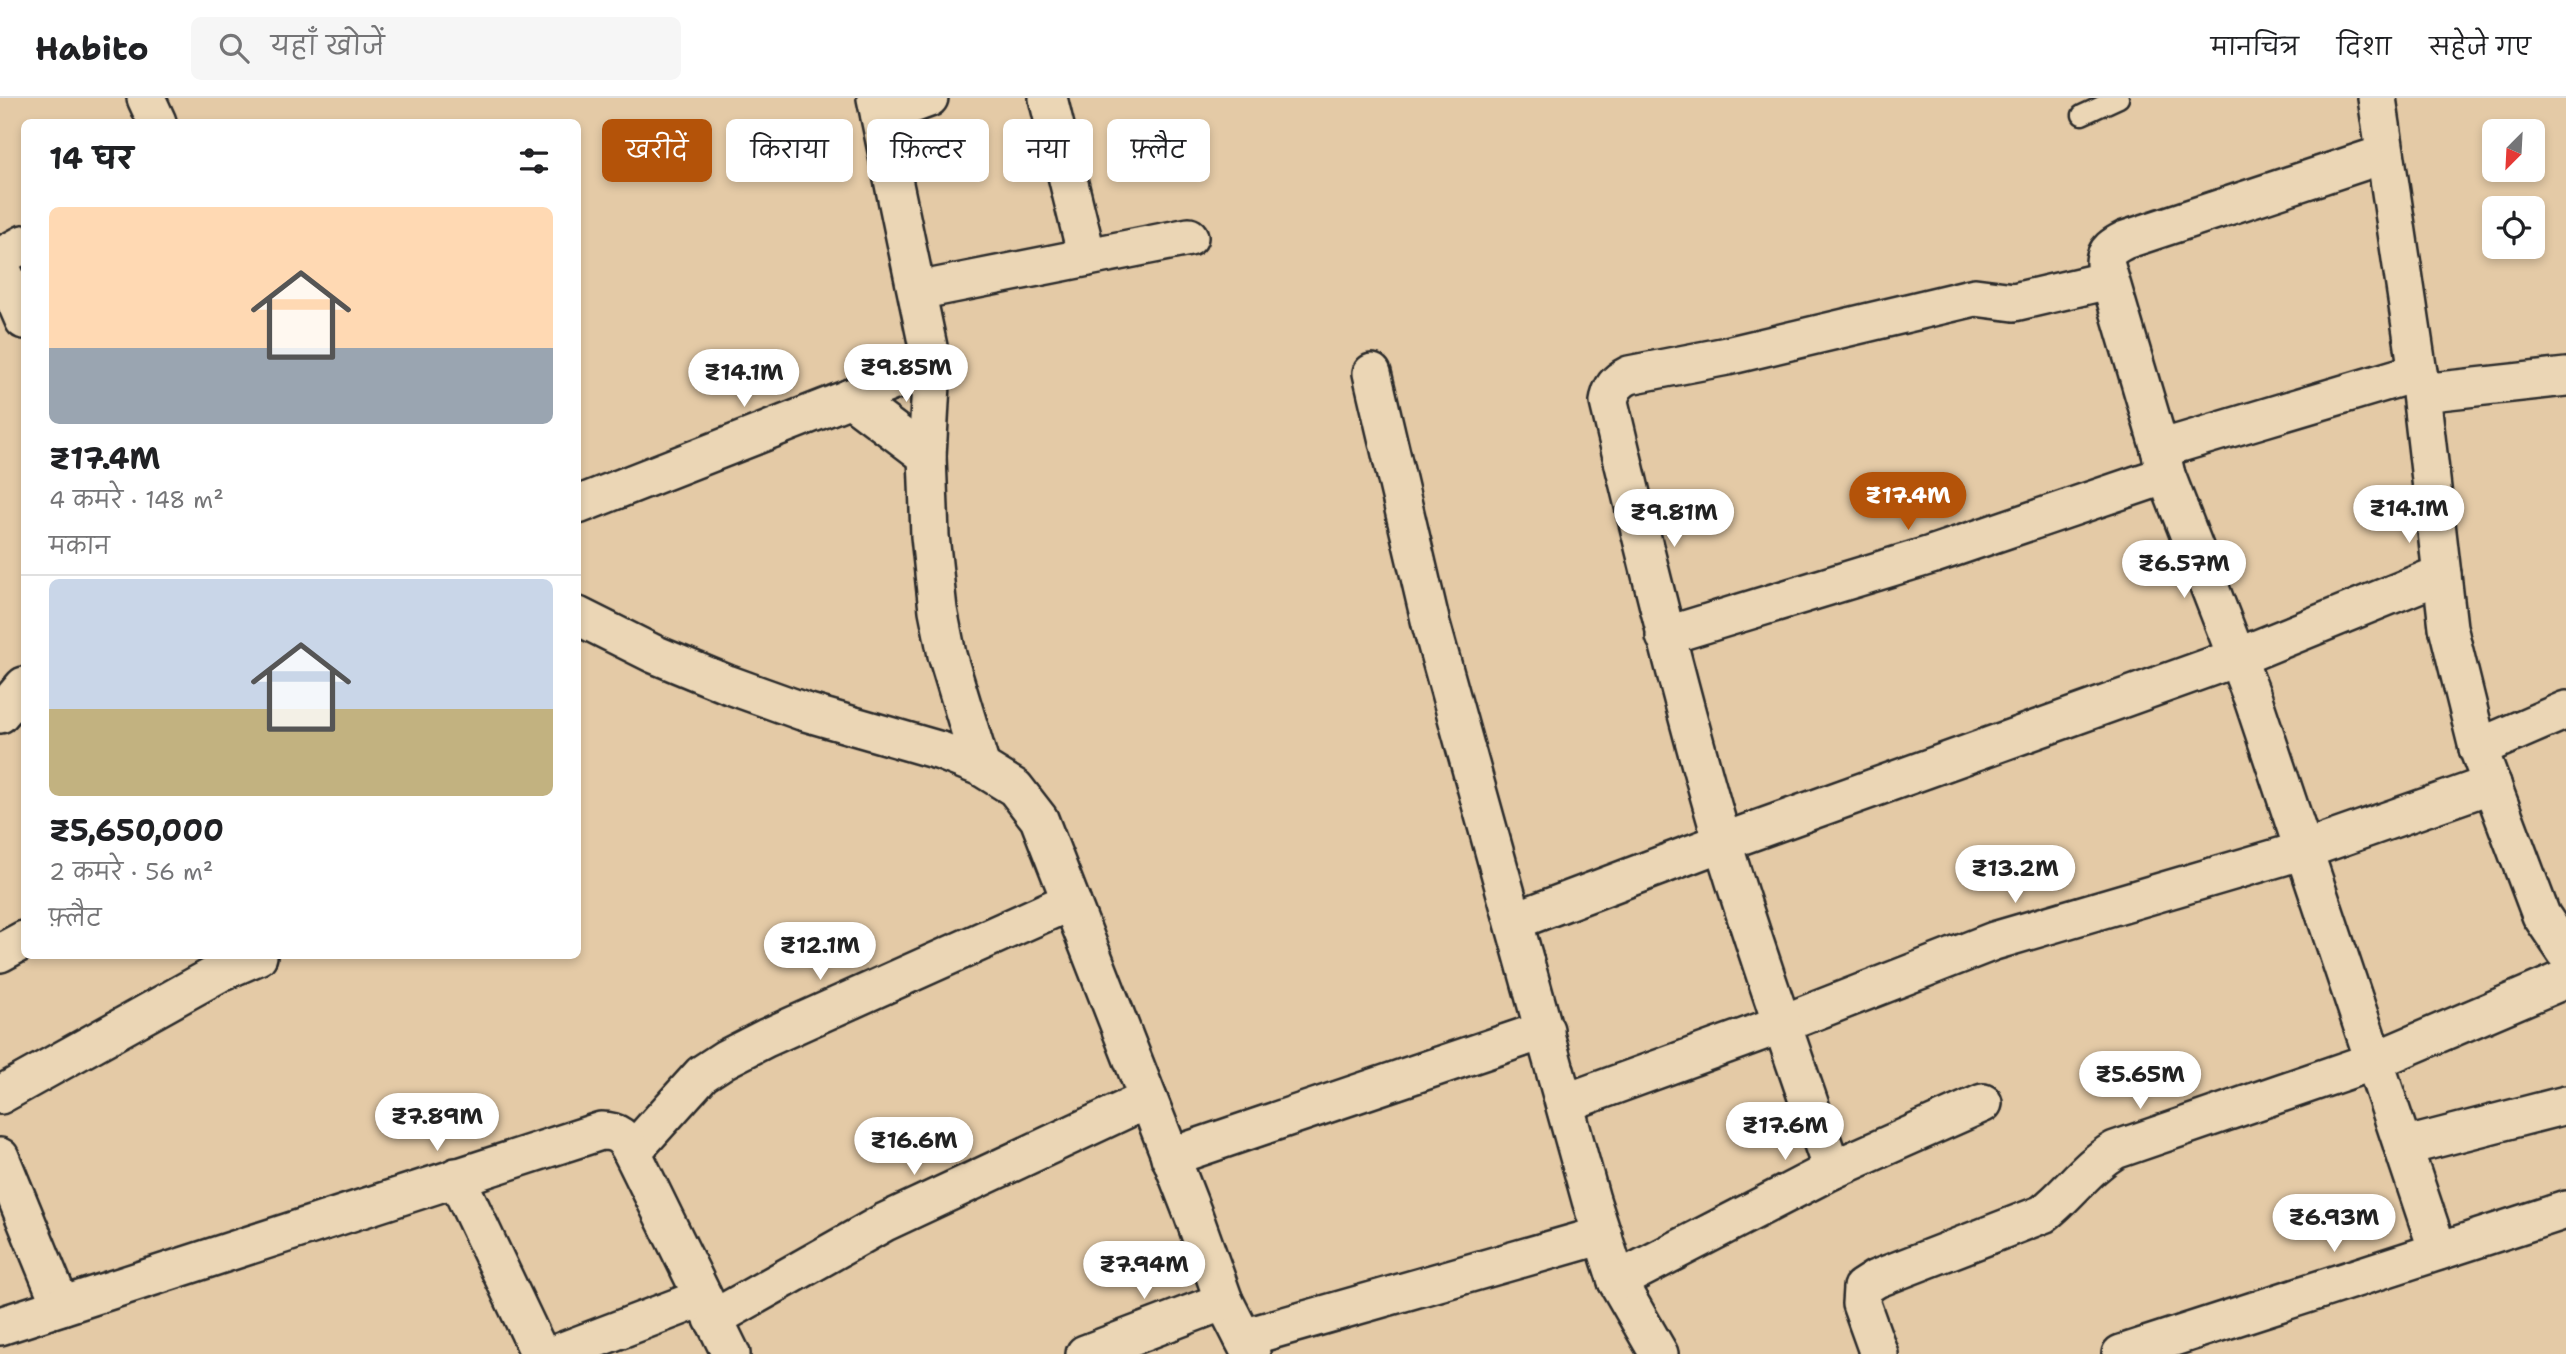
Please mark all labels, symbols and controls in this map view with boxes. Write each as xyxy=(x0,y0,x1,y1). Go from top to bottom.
search box xyxy=(191,17,681,80)
text: Habito xyxy=(35,26,149,71)
text: यहाँ खोजें xyxy=(271,28,385,63)
icon: search xyxy=(215,29,253,67)
text: मानचित्र xyxy=(2211,31,2299,63)
text: दिशा xyxy=(2337,31,2391,63)
text: सहेजे गए xyxy=(2429,31,2531,63)
chip: खरीदें xyxy=(602,119,712,182)
chip: किराया xyxy=(726,119,853,182)
chip: फ़िल्टर xyxy=(867,119,989,182)
chip: नया xyxy=(1003,119,1093,182)
chip: फ़्लैट xyxy=(1107,119,1210,182)
north arrow xyxy=(2482,119,2544,182)
map controls xyxy=(2482,119,2545,259)
text: 14 घर xyxy=(49,138,133,179)
icon: filters xyxy=(515,142,553,180)
button: locate xyxy=(2482,196,2545,259)
icon: home xyxy=(238,252,364,378)
pin: ₹9.85M xyxy=(849,344,963,404)
pin: ₹14.1M xyxy=(687,350,801,409)
text: ₹9.85M xyxy=(860,352,952,382)
text: ₹14.1M xyxy=(704,357,784,387)
text: ₹17.4M xyxy=(49,438,160,479)
pin: ₹17.4M xyxy=(1851,472,1965,532)
text: ₹17.4M xyxy=(1865,480,1951,510)
text: 4 कमरे · 148 m² xyxy=(49,485,224,515)
pin: ₹14.1M xyxy=(2352,486,2466,545)
pin: ₹9.81M xyxy=(1617,490,1731,549)
text: ₹14.1M xyxy=(2369,493,2449,523)
text: ₹9.81M xyxy=(1630,497,1718,527)
text: मकान xyxy=(49,531,110,561)
pin: ₹6.57M xyxy=(2127,540,2241,600)
text: ₹6.57M xyxy=(2138,548,2230,578)
icon: home xyxy=(238,624,364,750)
text: ₹5,650,000 xyxy=(49,810,224,851)
pin: ₹13.2M xyxy=(1958,846,2072,905)
text: ₹13.2M xyxy=(1971,853,2059,883)
text: 2 कमरे · 56 m² xyxy=(49,857,213,887)
text: फ़्लैट xyxy=(49,903,101,933)
pin: ₹12.1M xyxy=(763,922,877,982)
text: ₹12.1M xyxy=(780,930,860,960)
pin: ₹5.65M xyxy=(2083,1052,2197,1111)
text: ₹5.65M xyxy=(2095,1059,2185,1089)
pin: ₹7.89M xyxy=(380,1094,494,1153)
text: ₹7.89M xyxy=(391,1101,483,1131)
pin: ₹17.6M xyxy=(1728,1102,1842,1162)
text: ₹17.6M xyxy=(1742,1110,1828,1140)
pin: ₹16.6M xyxy=(857,1118,971,1177)
text: ₹16.6M xyxy=(870,1125,958,1155)
pin: ₹6.93M xyxy=(2277,1194,2391,1254)
text: ₹6.93M xyxy=(2289,1202,2379,1232)
pin: ₹7.94M xyxy=(1087,1242,1201,1301)
text: ₹7.94M xyxy=(1099,1249,1189,1279)

